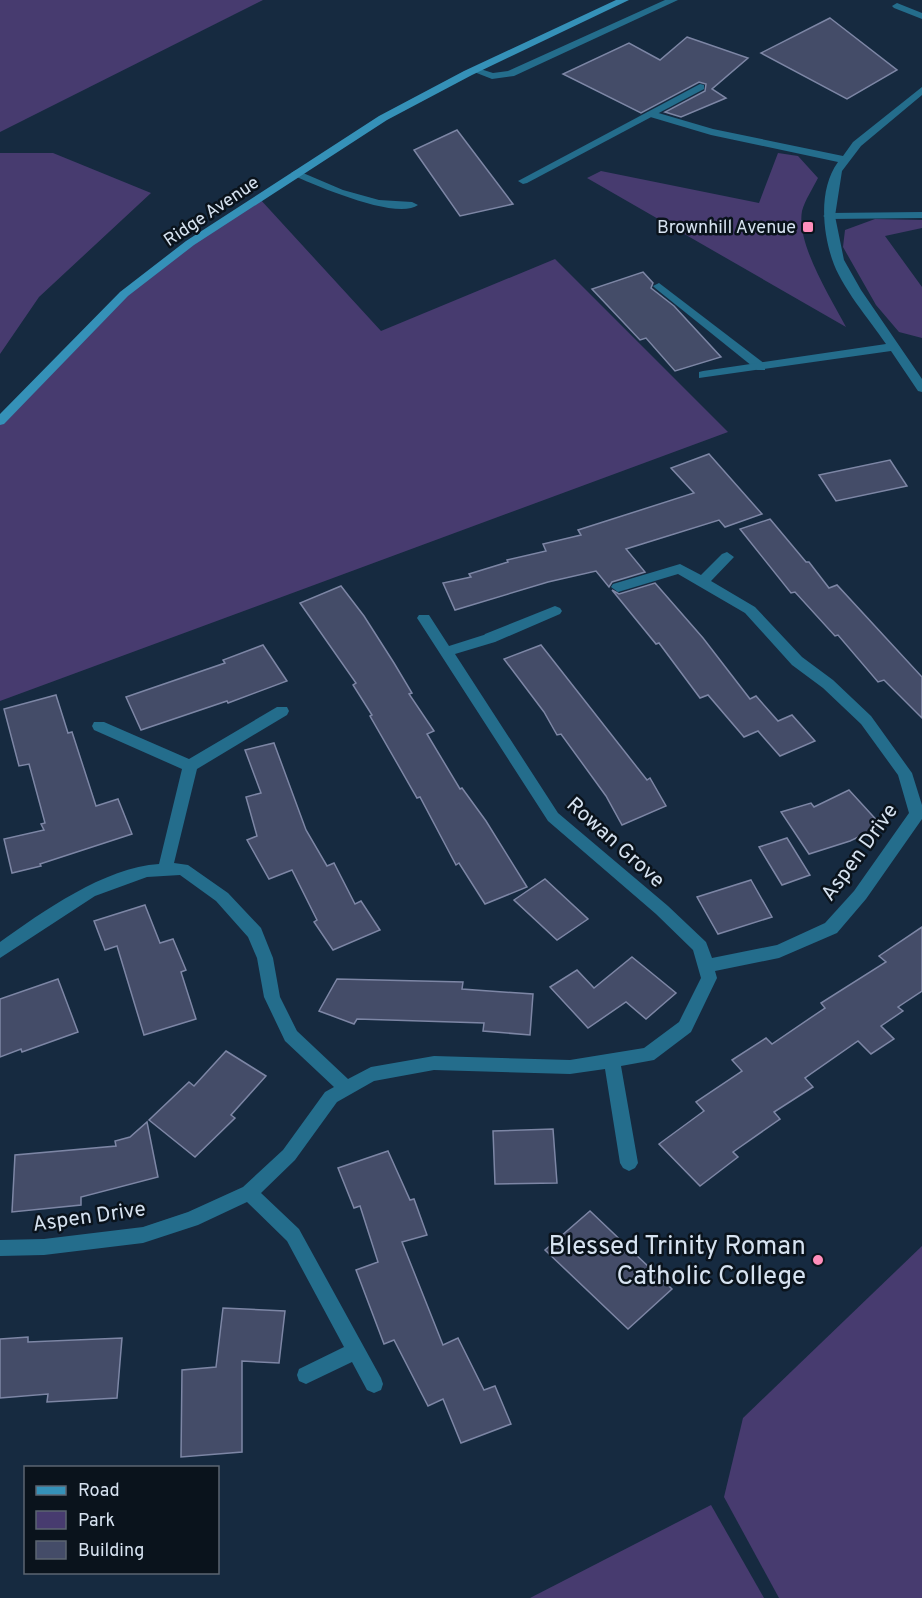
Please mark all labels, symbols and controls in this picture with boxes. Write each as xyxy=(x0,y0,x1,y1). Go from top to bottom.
street label: Ridge Avenue xyxy=(160,172,264,253)
place label: Brownhill Avenue xyxy=(657,217,796,240)
marker: Brownhill Avenue xyxy=(801,220,815,234)
street label: Rowan Grove xyxy=(560,792,670,894)
street label: Aspen Drive xyxy=(816,799,905,907)
street label: Aspen Drive xyxy=(31,1196,148,1239)
place label: Blessed Trinity Roman Catholic College xyxy=(548,1231,806,1294)
marker: Blessed Trinity Roman Catholic College xyxy=(811,1253,825,1267)
legend xyxy=(24,1466,219,1574)
text: Road xyxy=(78,1480,120,1503)
text: Park xyxy=(78,1510,115,1533)
text: Building xyxy=(78,1540,144,1563)

